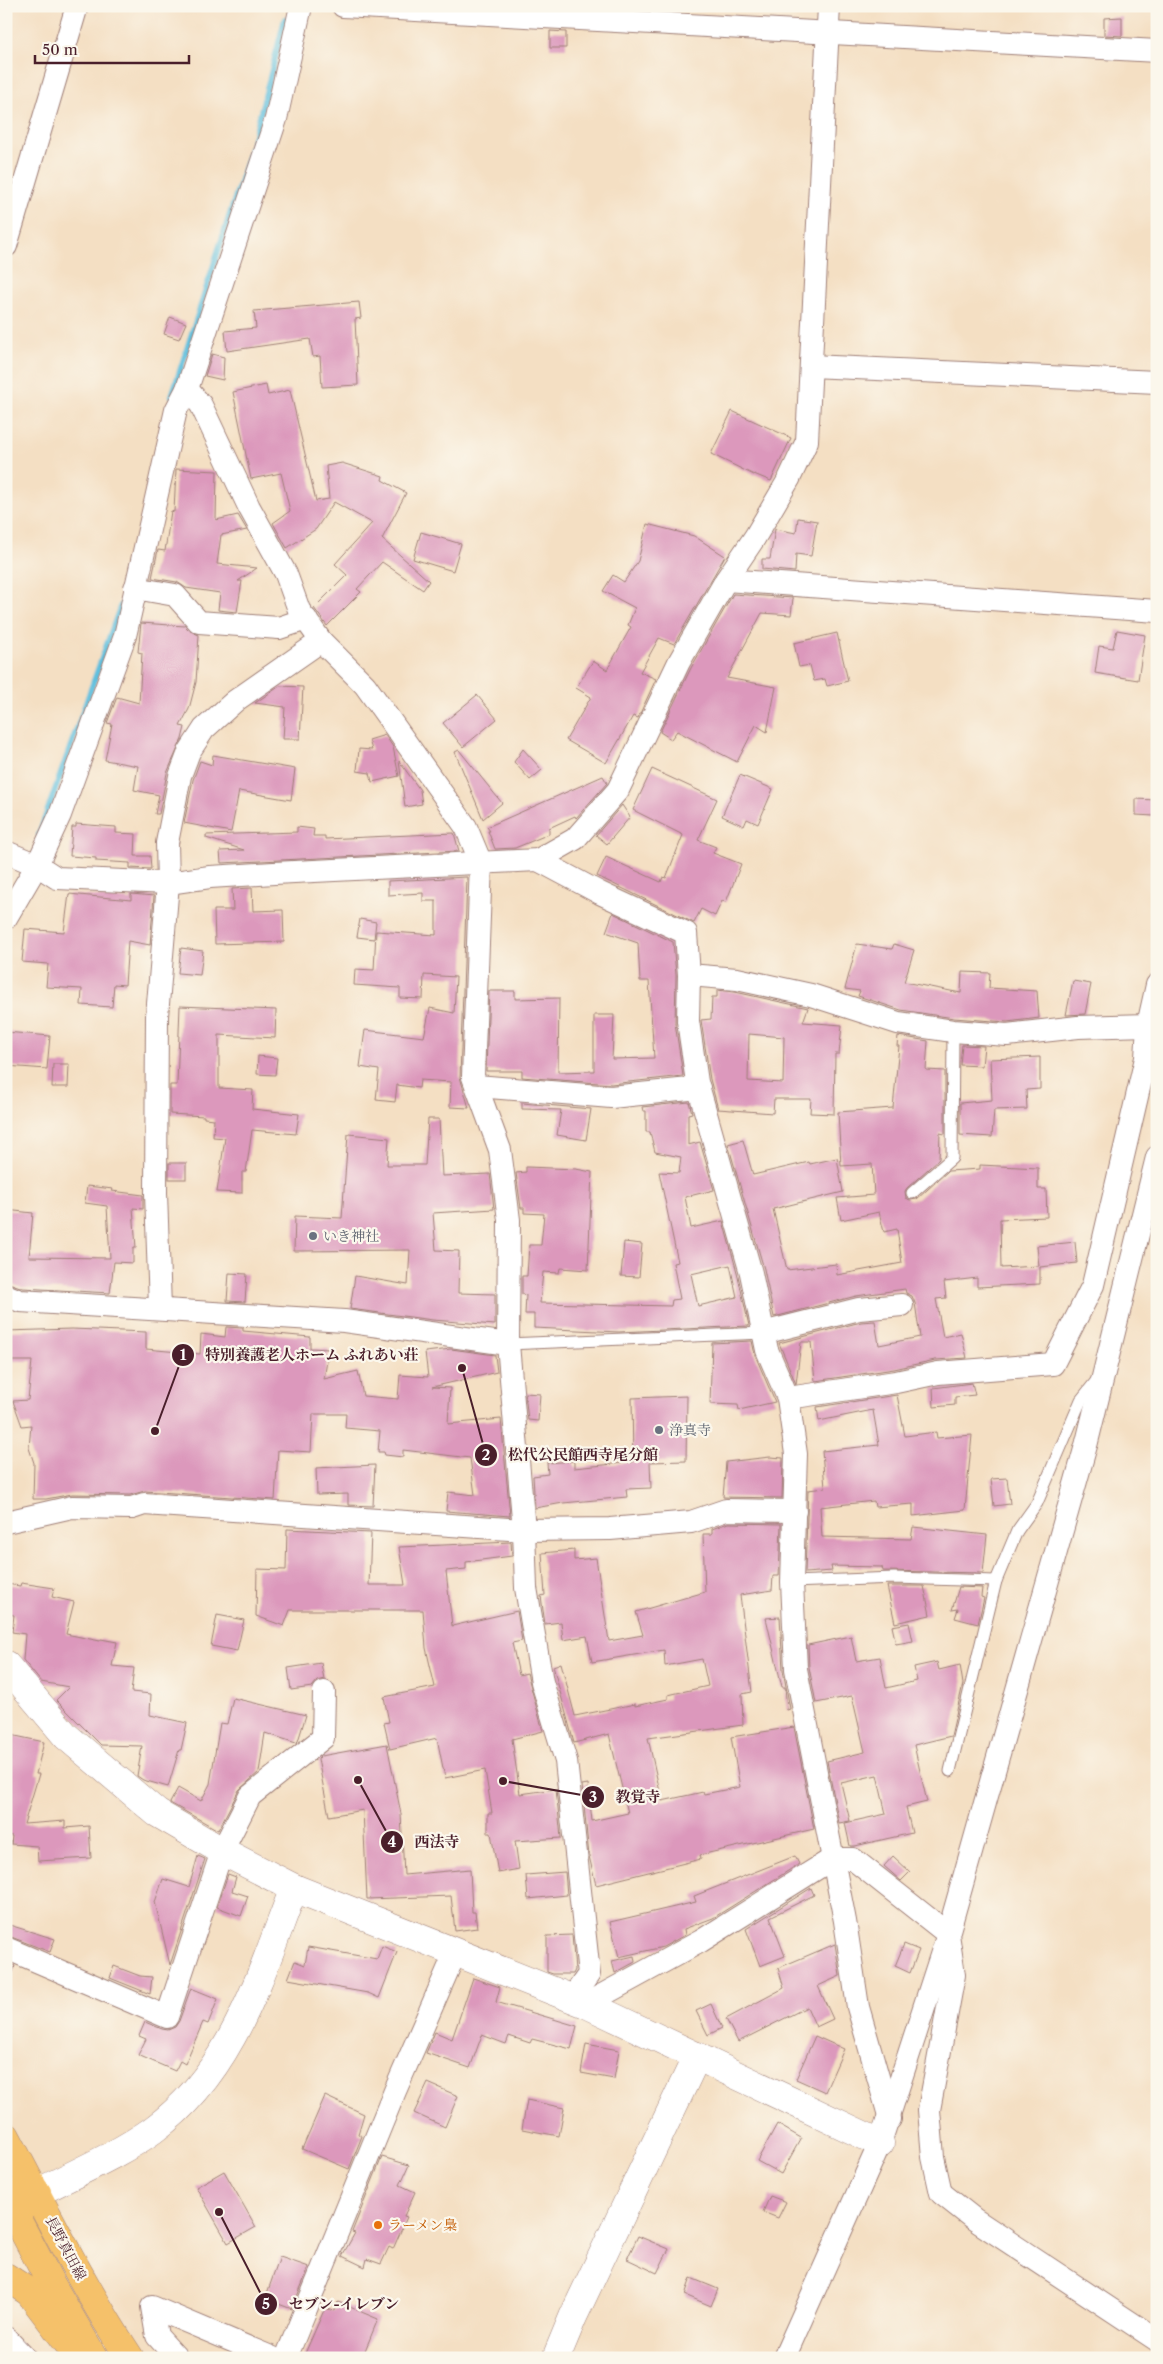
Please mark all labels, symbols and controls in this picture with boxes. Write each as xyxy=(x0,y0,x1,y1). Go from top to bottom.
scale bar xyxy=(35,32,189,64)
text: 50 m xyxy=(42,40,78,59)
place label: いき神社 xyxy=(323,1227,379,1245)
marker: いき神社 xyxy=(307,1230,319,1242)
callout: 特別養護老人ホーム ふれあい荘 xyxy=(171,1340,429,1370)
text: 1 xyxy=(180,1345,187,1364)
text: 特別養護老人ホーム ふれあい荘 xyxy=(205,1345,419,1364)
place label: 浄真寺 xyxy=(669,1421,711,1439)
marker: 浄真寺 xyxy=(653,1424,665,1436)
callout: 松代公民館西寺尾分館 xyxy=(473,1440,668,1470)
text: 2 xyxy=(482,1445,491,1464)
text: 松代公民館西寺尾分館 xyxy=(508,1445,658,1464)
callout: 教覚寺 xyxy=(581,1782,671,1812)
text: 3 xyxy=(589,1787,597,1806)
text: 教覚寺 xyxy=(615,1787,661,1806)
callout: 西法寺 xyxy=(380,1827,470,1857)
text: 4 xyxy=(388,1832,397,1851)
text: 西法寺 xyxy=(414,1832,460,1851)
street label: 長野真田線 xyxy=(42,2213,90,2283)
place label: ラーメン梟 xyxy=(388,2216,457,2234)
marker: ラーメン梟 xyxy=(372,2219,384,2231)
callout: セブン-イレブン xyxy=(254,2289,410,2319)
text: 5 xyxy=(262,2294,270,2313)
text: セブン-イレブン xyxy=(289,2294,399,2313)

